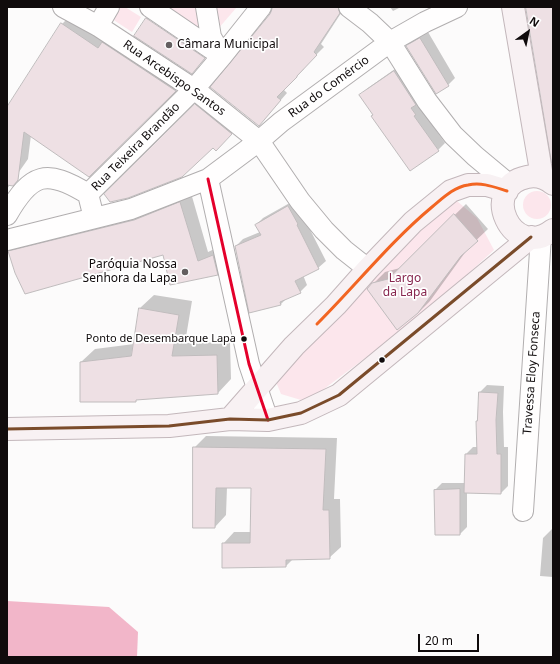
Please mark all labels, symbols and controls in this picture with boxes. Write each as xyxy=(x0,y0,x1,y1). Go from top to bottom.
north arrow xyxy=(508,12,548,52)
text: N xyxy=(527,13,543,30)
street label: Rua Arcebispo Santos xyxy=(120,37,228,119)
place label: Câmara Municipal xyxy=(177,38,279,52)
marker: Câmara Municipal xyxy=(164,40,174,50)
street label: Rua do Comércio xyxy=(286,53,372,121)
street label: Rua Teixeira Brandão xyxy=(89,100,183,194)
place label: Paróquia Nossa Senhora da Lapa xyxy=(83,258,177,286)
marker: Paróquia Nossa Senhora da Lapa xyxy=(180,267,190,277)
park label: Largo da Lapa xyxy=(383,272,427,300)
street label: Travessa Eloy Fonseca xyxy=(521,311,543,435)
place label: Ponto de Desembarque Lapa xyxy=(86,332,236,346)
marker: Ponto de Desembarque Lapa xyxy=(239,334,249,344)
unlabelled marker xyxy=(377,355,387,365)
scale bar xyxy=(420,626,481,652)
text: 20 m xyxy=(425,632,453,649)

